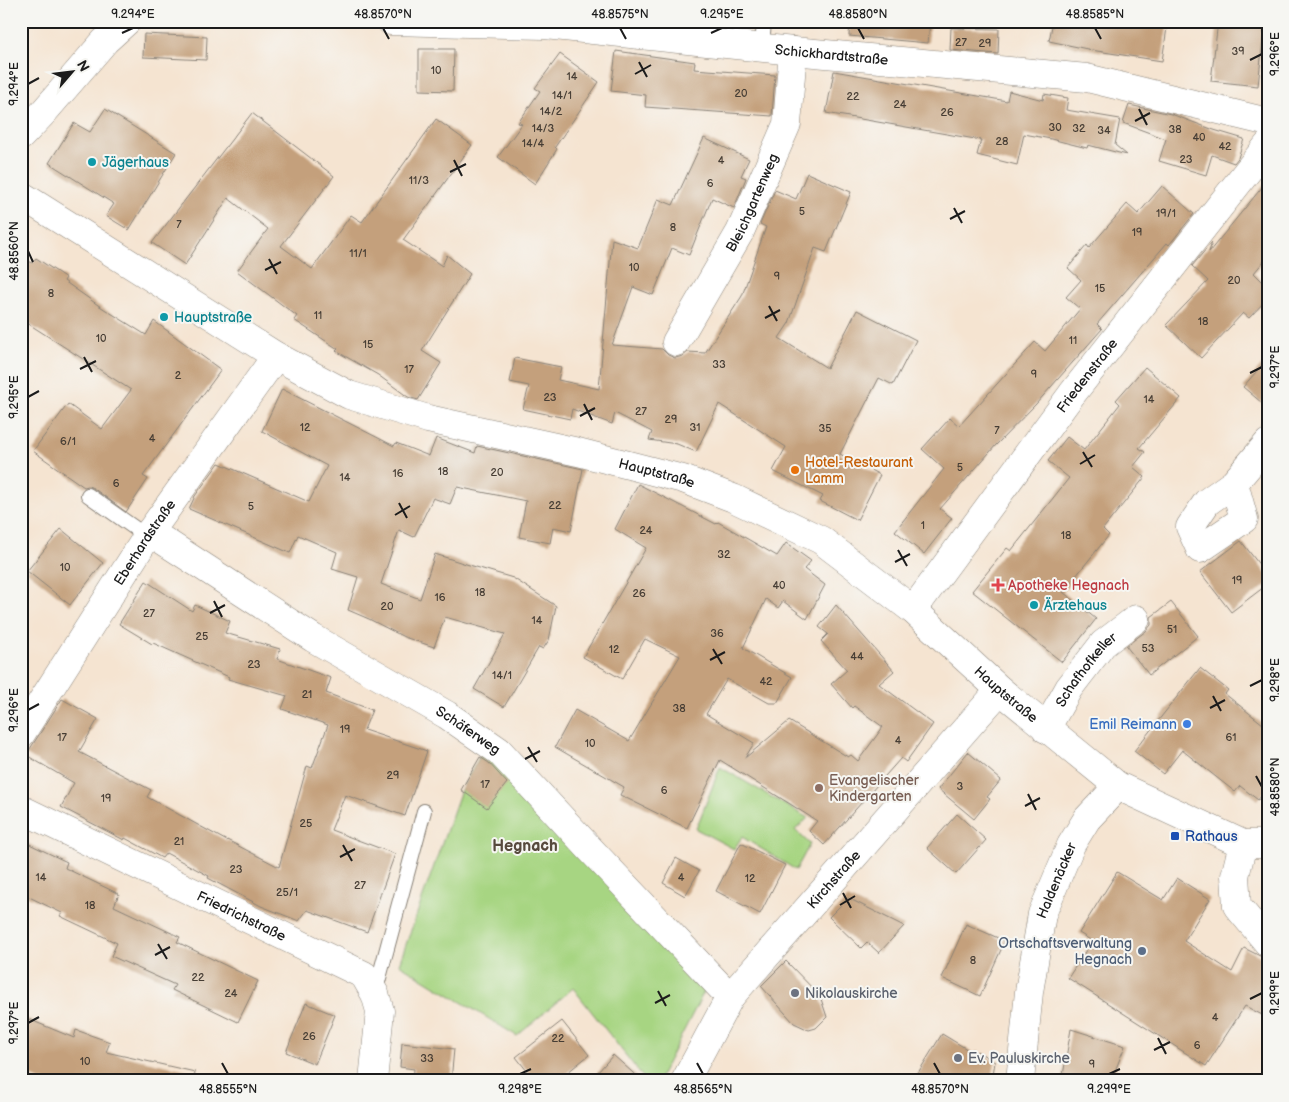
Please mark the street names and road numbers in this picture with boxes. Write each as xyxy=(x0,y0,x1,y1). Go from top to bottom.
street label: Schickhardtstraße xyxy=(774,41,889,69)
street label: Bleichgartenweg xyxy=(722,151,782,255)
street label: Friedenstraße xyxy=(1053,335,1121,416)
street label: Hauptstraße xyxy=(617,455,697,492)
street label: Eberhardstraße xyxy=(110,497,179,588)
street label: Schafhofkeller xyxy=(1052,628,1121,710)
street label: Hauptstraße xyxy=(971,663,1041,726)
street label: Schäferweg xyxy=(433,702,504,758)
street label: Haldenäcker xyxy=(1033,839,1080,921)
street label: Kirchstraße xyxy=(804,847,864,912)
street label: Friedrichstraße xyxy=(194,887,289,945)

